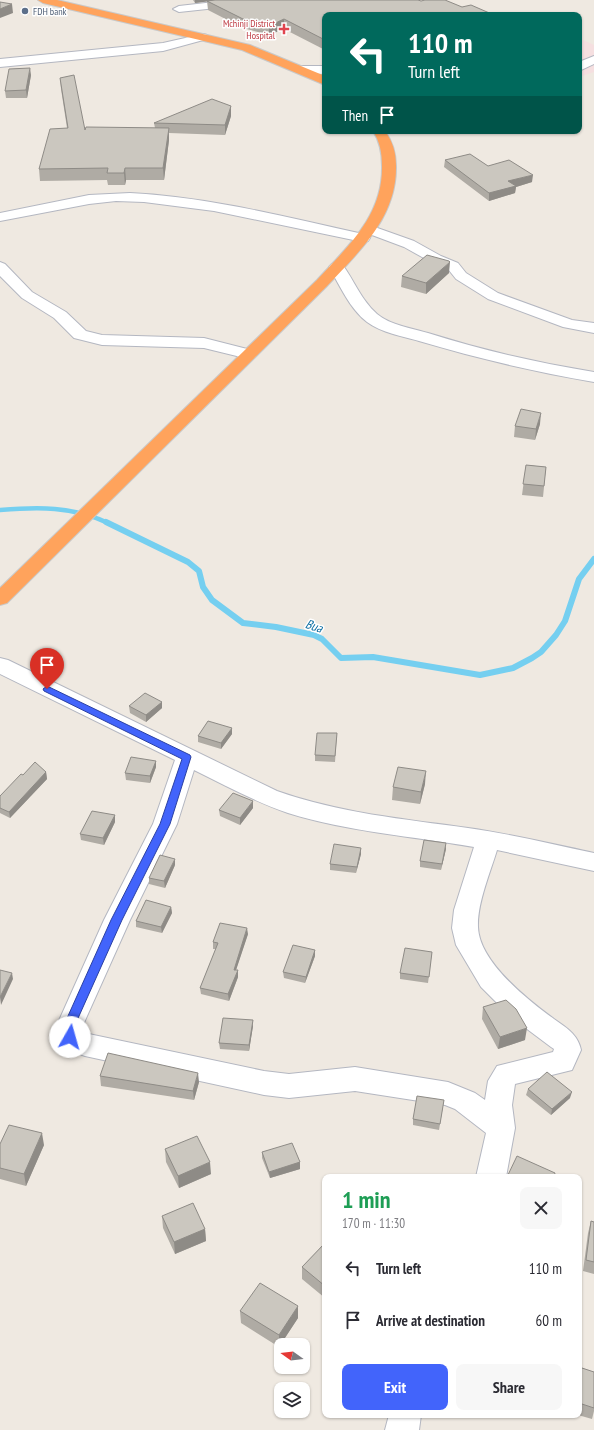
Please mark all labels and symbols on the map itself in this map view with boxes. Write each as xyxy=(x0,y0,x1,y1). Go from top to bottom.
place label: FDH bank xyxy=(33,5,67,18)
marker: FDH bank xyxy=(20,6,30,16)
place label: Mchinji District Hospital xyxy=(223,17,276,42)
marker: Mchinji District Hospital xyxy=(278,23,290,35)
water label: Bua xyxy=(303,615,326,637)
pin xyxy=(30,648,64,689)
position arrow xyxy=(49,1016,91,1058)
north arrow xyxy=(274,1338,310,1374)

